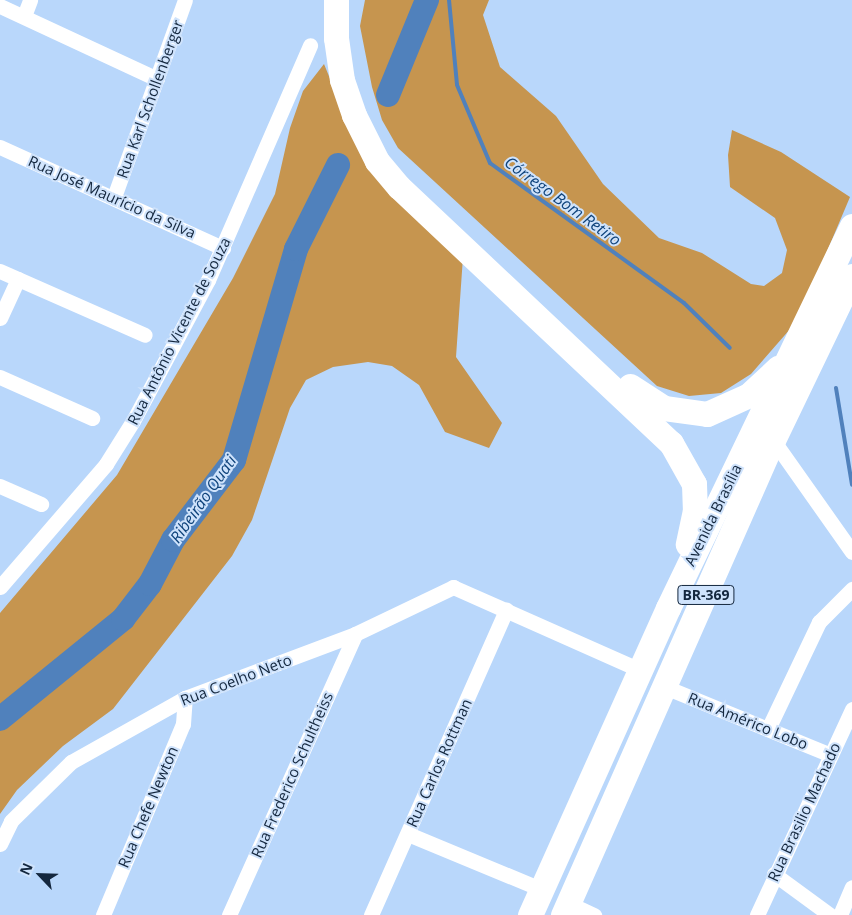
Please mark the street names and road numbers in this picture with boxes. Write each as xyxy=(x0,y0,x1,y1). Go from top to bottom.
street label: Rua Karl Schollenberger xyxy=(113,17,187,181)
street label: Rua José Maurício da Silva xyxy=(26,152,198,242)
street label: Rua Antônio Vicente de Souza xyxy=(124,234,234,428)
street label: Avenida Brasília xyxy=(681,461,745,569)
road number: BR-369 xyxy=(677,584,735,606)
street label: Rua Coelho Neto xyxy=(178,651,294,709)
street label: Rua Frederico Schultheiss xyxy=(247,689,337,861)
street label: Rua Américo Lobo xyxy=(685,689,811,753)
street label: Rua Carlos Rottman xyxy=(403,696,475,830)
street label: Rua Brasilio Machado xyxy=(764,740,844,884)
street label: Rua Chefe Newton xyxy=(114,744,182,870)

